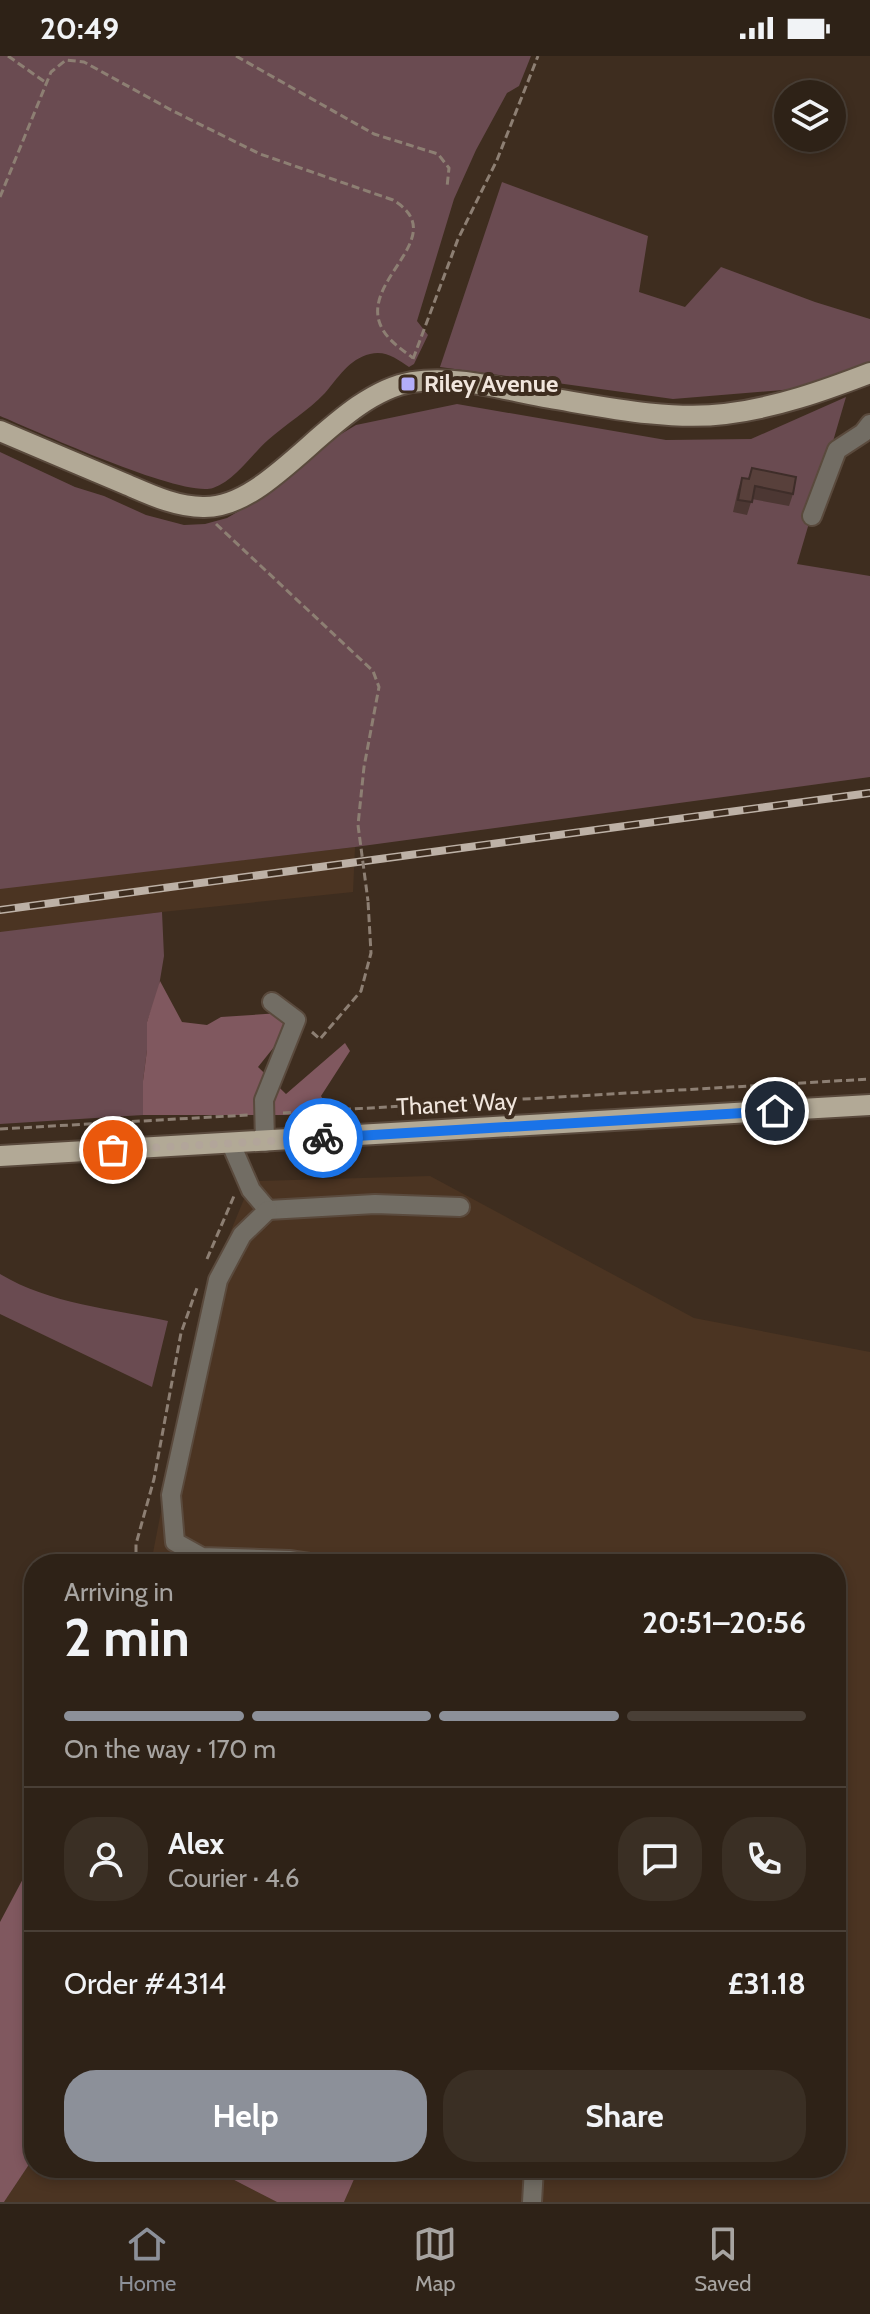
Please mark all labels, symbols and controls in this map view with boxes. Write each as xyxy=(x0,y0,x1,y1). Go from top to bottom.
text: 20:49 xyxy=(40,10,119,47)
map controls xyxy=(774,80,846,152)
button: layers xyxy=(774,80,846,152)
place label: Riley Avenue xyxy=(424,369,558,398)
marker: Riley Avenue xyxy=(399,375,417,393)
pin xyxy=(741,1077,809,1145)
street label: Thanet Way xyxy=(396,1086,518,1121)
icon: home xyxy=(753,1089,797,1133)
courier xyxy=(283,1098,363,1178)
pin xyxy=(79,1116,147,1184)
icon: bike xyxy=(301,1116,345,1160)
icon: bag xyxy=(91,1128,135,1172)
text: Arriving in xyxy=(64,1576,174,1608)
text: 20:51–20:56 xyxy=(642,1604,806,1641)
text: 2 min xyxy=(64,1606,190,1669)
text: On the way · 170 m xyxy=(64,1733,276,1765)
button: person xyxy=(64,1817,148,1901)
button: chat xyxy=(618,1817,702,1901)
button: phone xyxy=(722,1817,806,1901)
text: Alex xyxy=(168,1825,224,1862)
text: Courier · 4.6 xyxy=(168,1862,300,1894)
text: Order #4314 xyxy=(64,1965,226,2002)
text: £31.18 xyxy=(728,1965,806,2002)
button: Help xyxy=(64,2070,427,2162)
button: Share xyxy=(443,2070,806,2162)
tab: Home xyxy=(118,2222,176,2297)
tab: Map xyxy=(413,2222,457,2297)
tab: Saved xyxy=(694,2222,751,2297)

